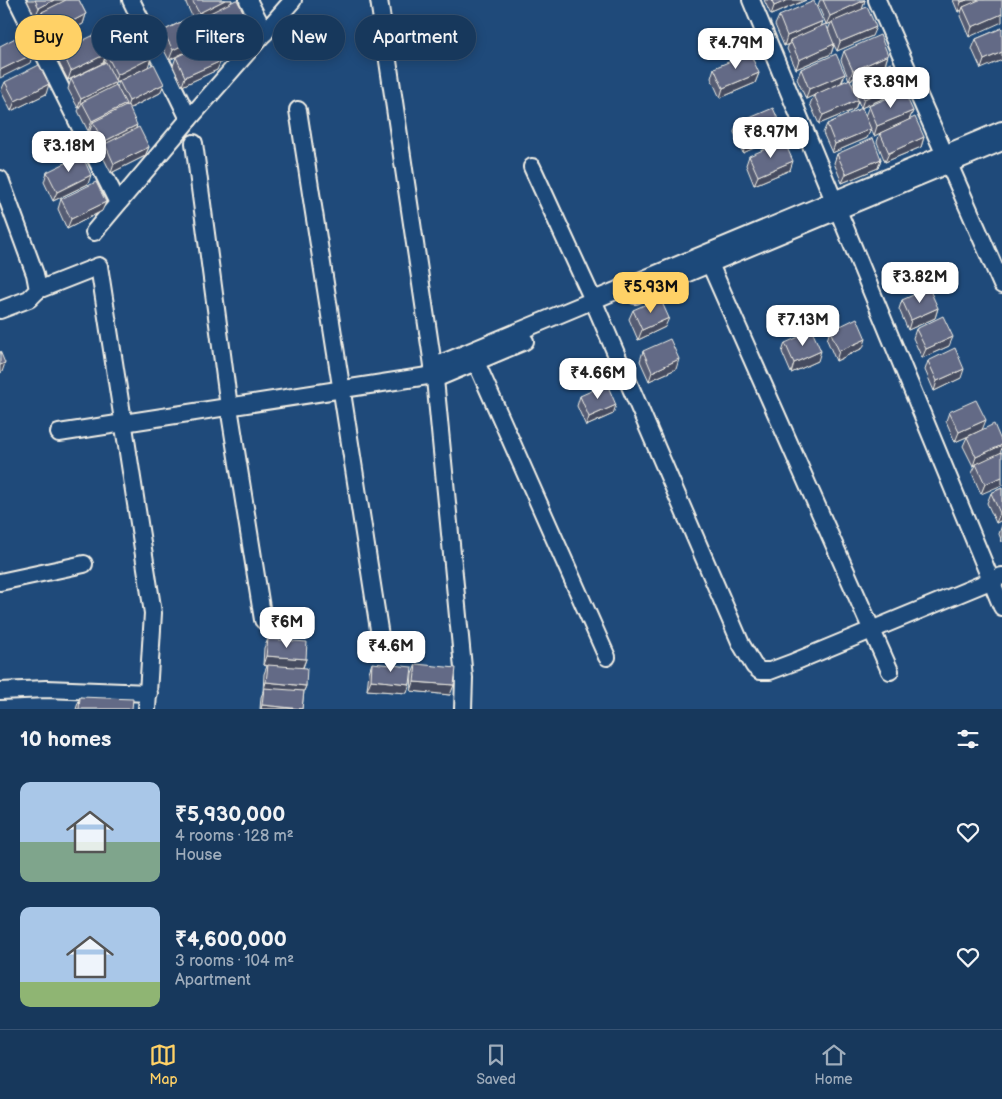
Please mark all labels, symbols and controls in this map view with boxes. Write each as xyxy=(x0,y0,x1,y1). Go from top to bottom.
chip: Buy xyxy=(15,15,82,60)
chip: Rent xyxy=(92,15,167,60)
chip: Filters xyxy=(177,15,263,60)
chip: New xyxy=(273,15,345,60)
chip: Apartment xyxy=(355,15,476,60)
pin: ₹4.79M xyxy=(695,28,777,70)
text: ₹4.79M xyxy=(709,34,763,53)
pin: ₹3.89M xyxy=(850,66,932,109)
text: ₹3.89M xyxy=(864,73,918,92)
pin: ₹8.97M xyxy=(730,116,812,159)
text: ₹8.97M xyxy=(744,123,798,142)
pin: ₹3.18M xyxy=(28,130,110,173)
text: ₹3.18M xyxy=(43,137,95,156)
pin: ₹3.82M xyxy=(879,262,961,304)
text: ₹3.82M xyxy=(892,268,948,287)
pin: ₹5.93M xyxy=(610,272,692,314)
text: ₹5.93M xyxy=(624,278,678,297)
pin: ₹7.13M xyxy=(762,304,844,347)
text: ₹7.13M xyxy=(777,311,829,330)
pin: ₹4.66M xyxy=(557,358,639,400)
text: ₹4.66M xyxy=(570,364,626,383)
pin: ₹6M xyxy=(263,606,311,649)
text: ₹6M xyxy=(271,613,303,632)
pin: ₹4.6M xyxy=(356,630,426,673)
text: ₹4.6M xyxy=(368,637,414,656)
icon: filters xyxy=(954,725,982,753)
text: 10 homes xyxy=(20,727,111,752)
icon: home xyxy=(60,802,120,862)
text: ₹5,930,000 xyxy=(175,802,285,827)
icon: heart xyxy=(954,818,982,846)
text: 4 rooms · 128 m² xyxy=(175,827,294,846)
text: House xyxy=(175,846,222,865)
icon: home xyxy=(60,927,120,987)
text: ₹4,600,000 xyxy=(175,927,287,952)
icon: heart xyxy=(954,943,982,971)
text: 3 rooms · 104 m² xyxy=(175,952,294,971)
text: Apartment xyxy=(175,971,251,990)
tab: Map xyxy=(149,1041,178,1088)
tab: Saved xyxy=(476,1041,516,1088)
tab: Home xyxy=(815,1041,853,1088)

